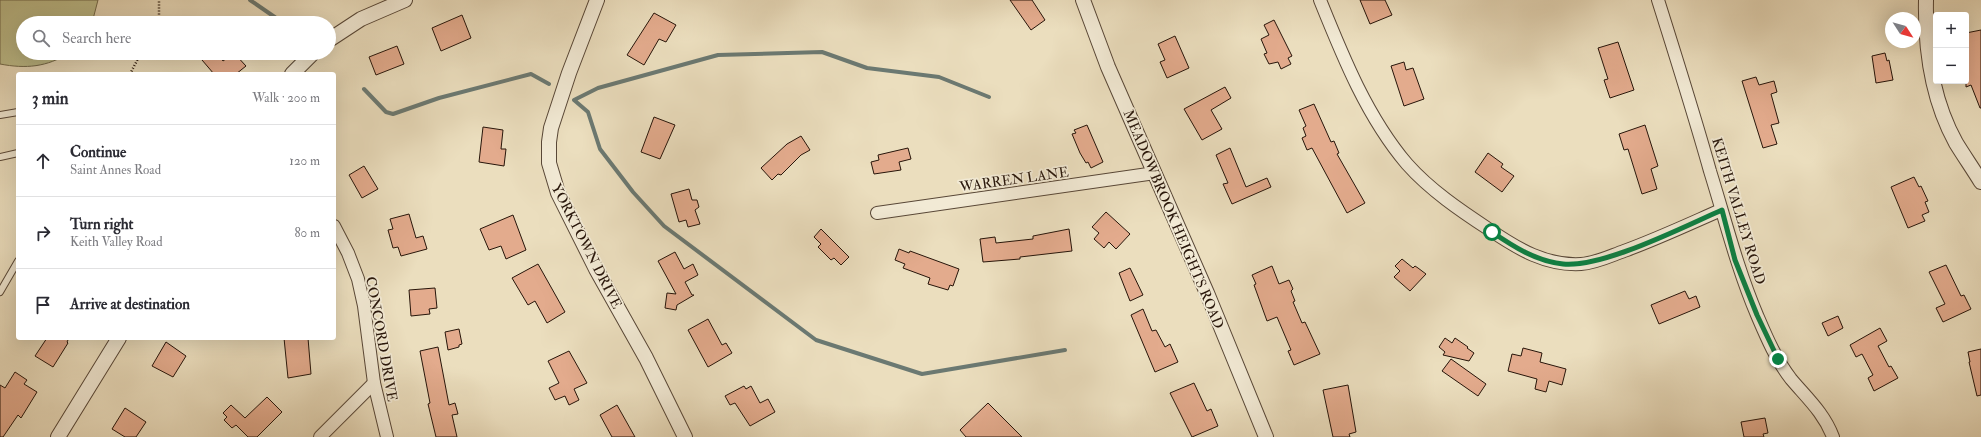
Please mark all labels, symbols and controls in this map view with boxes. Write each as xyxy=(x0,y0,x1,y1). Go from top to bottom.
north arrow xyxy=(1885,12,1921,48)
map controls xyxy=(1933,12,1969,84)
button: + xyxy=(1933,12,1969,48)
search box xyxy=(16,16,336,60)
icon: search xyxy=(30,27,52,49)
text: Search here xyxy=(62,29,131,48)
button: − xyxy=(1933,48,1969,84)
text: 3 min xyxy=(32,88,69,109)
text: Walk · 200 m xyxy=(252,90,320,106)
street label: MEADOWBROOK HEIGHTS ROAD xyxy=(1120,107,1228,331)
street label: KEITH VALLEY ROAD xyxy=(1708,136,1769,287)
text: Continue xyxy=(70,143,126,162)
icon: ahead xyxy=(32,150,54,172)
text: 120 m xyxy=(289,153,320,169)
text: Saint Annes Road xyxy=(70,162,161,178)
street label: WARREN LANE xyxy=(957,163,1070,196)
street label: YORKTOWN DRIVE xyxy=(548,181,625,312)
text: Turn right xyxy=(70,215,133,234)
icon: right xyxy=(32,222,54,244)
route start xyxy=(1483,223,1501,241)
text: 80 m xyxy=(294,225,320,241)
text: Keith Valley Road xyxy=(70,234,163,250)
street label: CONCORD DRIVE xyxy=(362,275,401,403)
icon: arrive xyxy=(32,294,54,316)
text: Arrive at destination xyxy=(70,295,190,314)
route end xyxy=(1769,350,1787,368)

